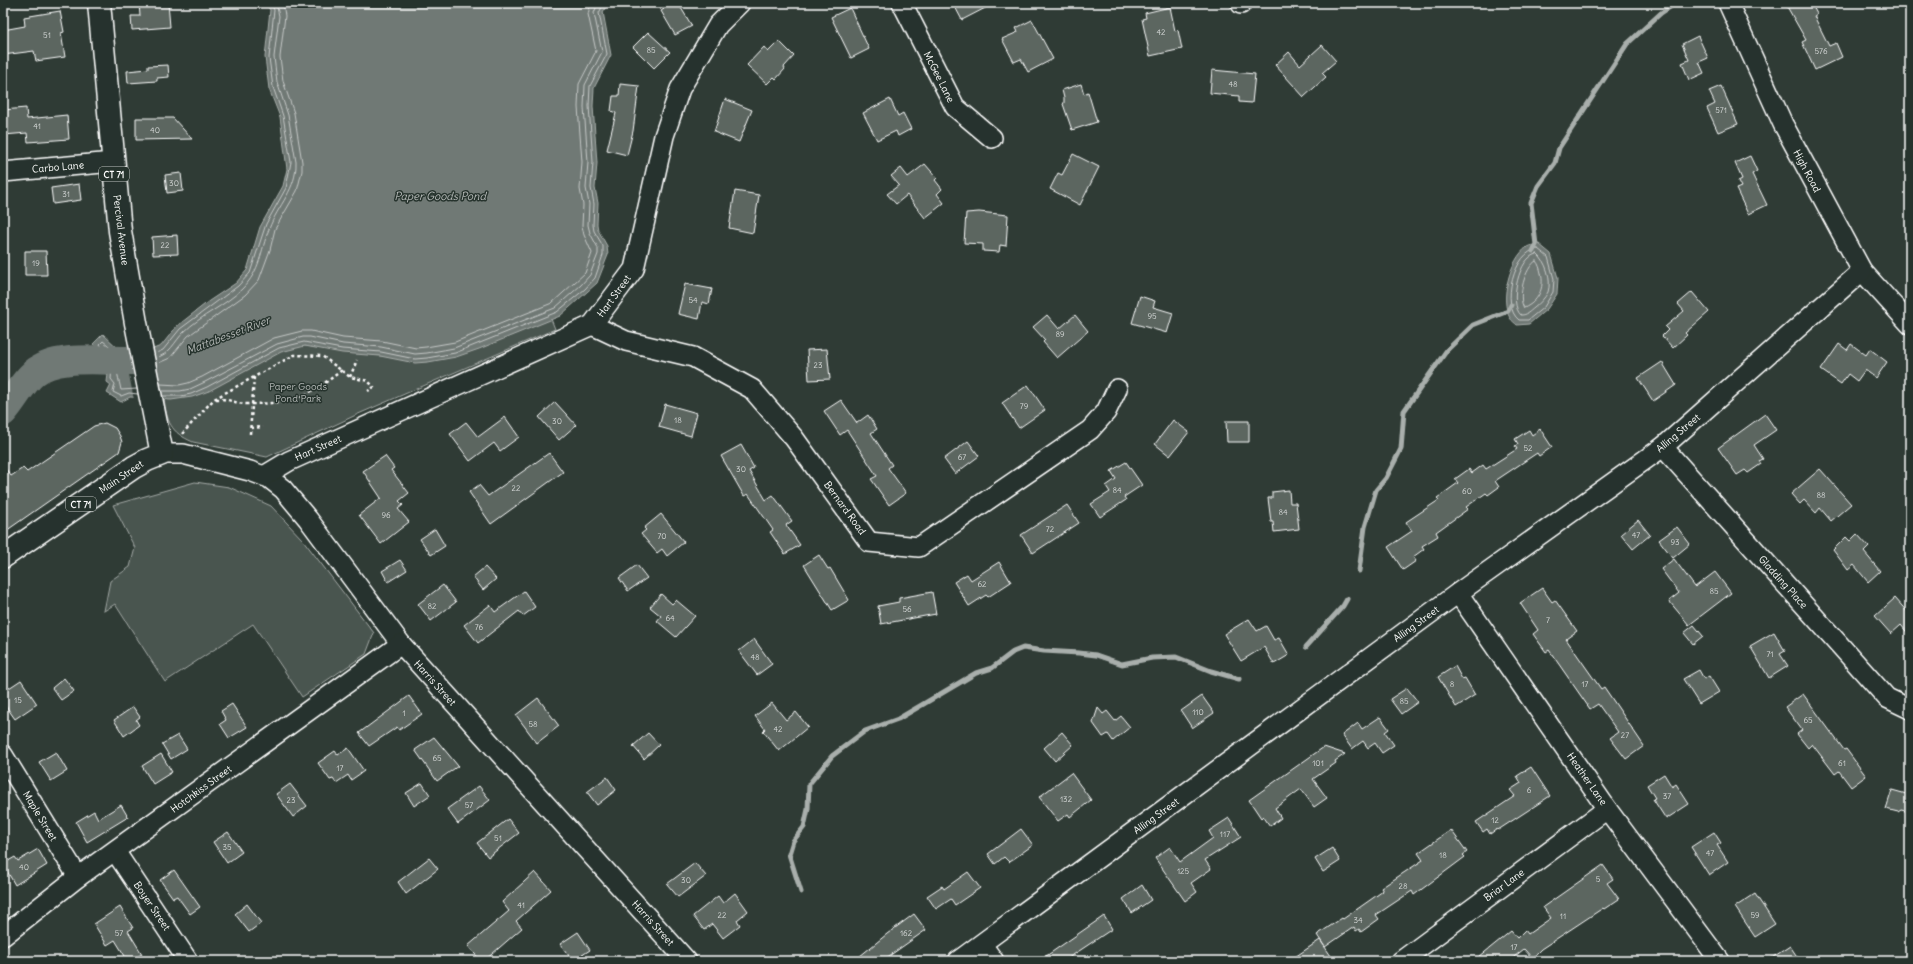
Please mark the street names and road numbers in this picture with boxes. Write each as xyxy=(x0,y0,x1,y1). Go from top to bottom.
street label: McGee Lane xyxy=(921,49,957,105)
street label: High Road xyxy=(1790,147,1824,195)
street label: Carbo Lane xyxy=(31,158,85,176)
road number: CT 71 xyxy=(99,167,129,181)
street label: Percival Avenue xyxy=(110,194,132,266)
street label: Hart Street xyxy=(594,272,634,320)
street label: Alling Street xyxy=(1653,410,1703,455)
street label: Hart Street xyxy=(293,432,344,464)
street label: Main Street xyxy=(96,457,146,497)
street label: Bernard Road xyxy=(821,479,869,537)
road number: CT 71 xyxy=(66,497,96,511)
street label: Gladding Place xyxy=(1756,553,1810,611)
street label: Alling Street xyxy=(1391,603,1442,645)
street label: Harris Street xyxy=(411,658,459,709)
street label: Heather Lane xyxy=(1564,750,1610,808)
street label: Hotchkiss Street xyxy=(168,762,235,816)
street label: Maple Street xyxy=(20,789,60,844)
street label: Alling Street xyxy=(1131,795,1182,837)
street label: Briar Lane xyxy=(1481,866,1527,904)
street label: Boyer Street xyxy=(131,879,174,934)
street label: Harris Street xyxy=(629,898,677,949)

